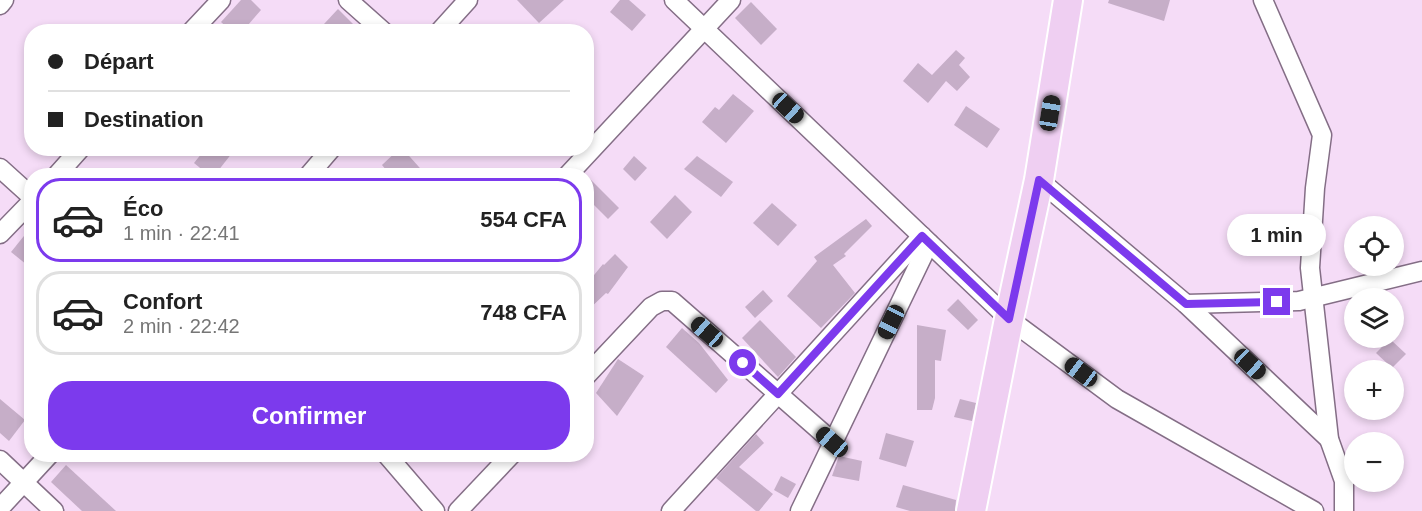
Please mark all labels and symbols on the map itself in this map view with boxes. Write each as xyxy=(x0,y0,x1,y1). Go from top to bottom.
car xyxy=(769,89,807,127)
car xyxy=(1038,94,1062,132)
callout: 1 min xyxy=(1228,215,1326,257)
route end xyxy=(1263,288,1290,315)
car xyxy=(875,302,907,342)
car xyxy=(688,313,726,351)
car xyxy=(1231,345,1269,383)
route start xyxy=(729,349,756,376)
car xyxy=(1061,354,1101,390)
car xyxy=(813,423,851,461)

